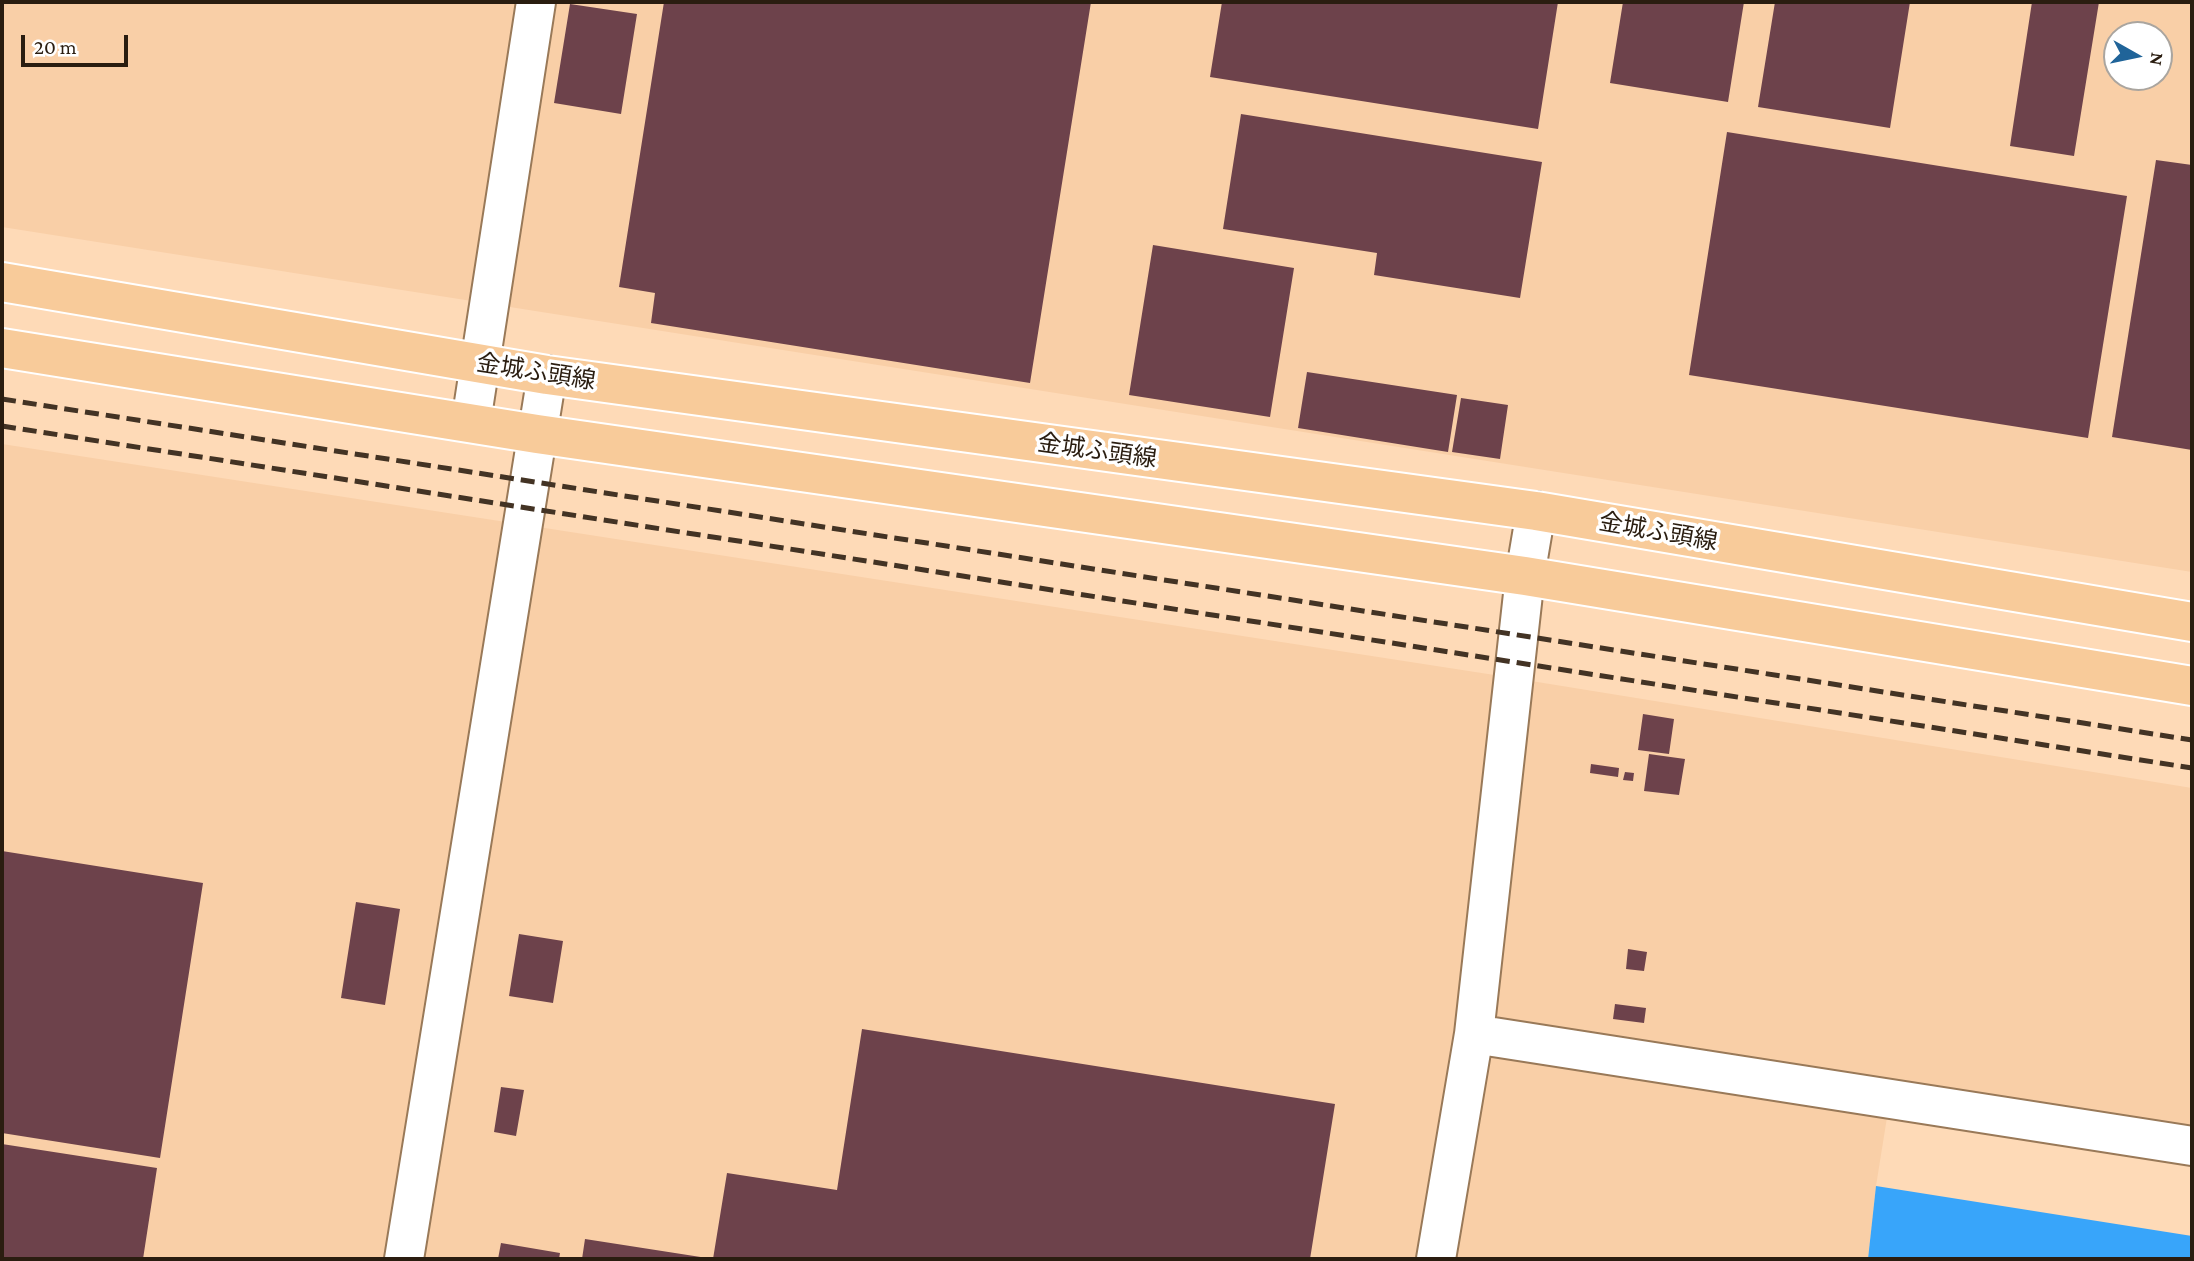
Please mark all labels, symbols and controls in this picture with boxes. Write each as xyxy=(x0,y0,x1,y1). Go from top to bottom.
scale bar xyxy=(24,21,131,65)
north arrow xyxy=(2103,21,2173,91)
text: 20 m xyxy=(34,35,77,59)
text: N xyxy=(2146,51,2169,67)
street label: 金城ふ頭線 xyxy=(474,348,598,396)
street label: 金城ふ頭線 xyxy=(1036,428,1158,474)
street label: 金城ふ頭線 xyxy=(1596,507,1720,557)

